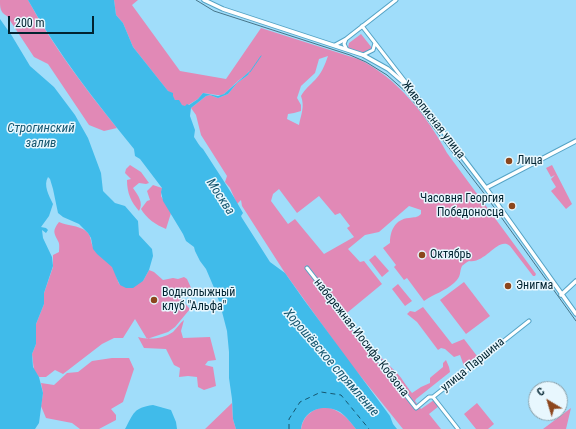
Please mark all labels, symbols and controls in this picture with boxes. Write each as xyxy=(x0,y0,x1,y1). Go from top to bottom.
scale bar xyxy=(10,8,96,34)
text: 200 m xyxy=(15,16,45,30)
street label: Живописная улица xyxy=(398,78,468,162)
water label: Строгинский залив xyxy=(7,121,75,152)
place label: Лица xyxy=(517,154,543,168)
marker: Лица xyxy=(504,156,514,166)
water label: Москва xyxy=(203,176,237,218)
place label: Часовня Георгия Победоносца xyxy=(420,192,504,220)
marker: Часовня Георгия Победоносца xyxy=(507,201,517,211)
place label: Октябрь xyxy=(430,248,471,262)
marker: Октябрь xyxy=(417,250,427,260)
street label: набережная Иосифа Кобзона xyxy=(310,276,412,400)
place label: Энигма xyxy=(516,279,553,293)
marker: Энигма xyxy=(503,281,513,291)
place label: Воднолыжный клуб "Альфа" xyxy=(162,286,235,314)
marker: Воднолыжный клуб "Альфа" xyxy=(149,295,159,305)
water label: Хорошёвское спрямление xyxy=(280,306,382,420)
street label: улица Паршина xyxy=(438,335,508,395)
north arrow xyxy=(528,381,568,421)
text: С xyxy=(534,385,547,399)

